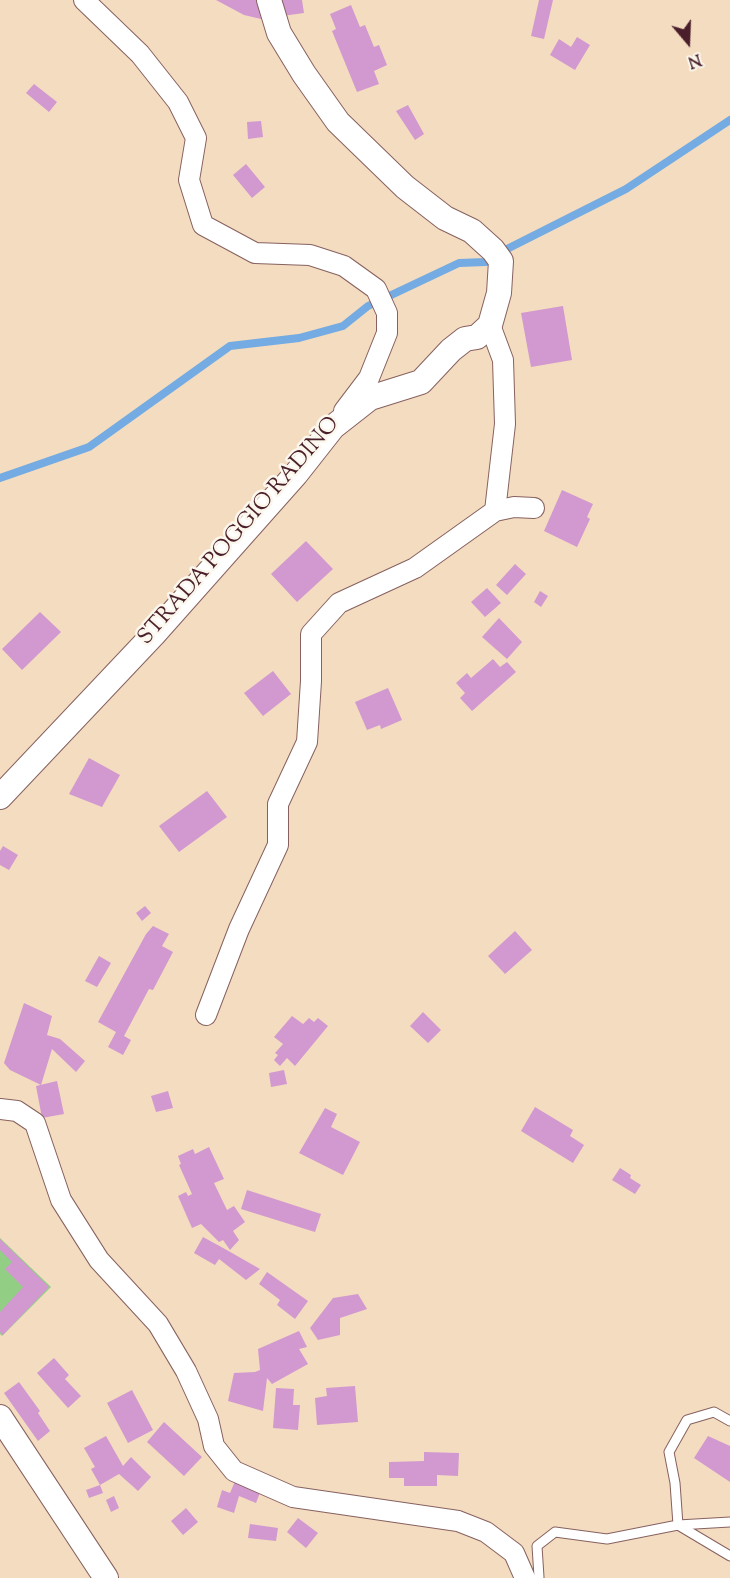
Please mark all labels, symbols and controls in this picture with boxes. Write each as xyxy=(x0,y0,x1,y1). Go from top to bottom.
north arrow xyxy=(658,12,718,72)
text: N xyxy=(684,47,704,72)
street label: STRADA POGGIO RADINO xyxy=(134,413,346,651)

